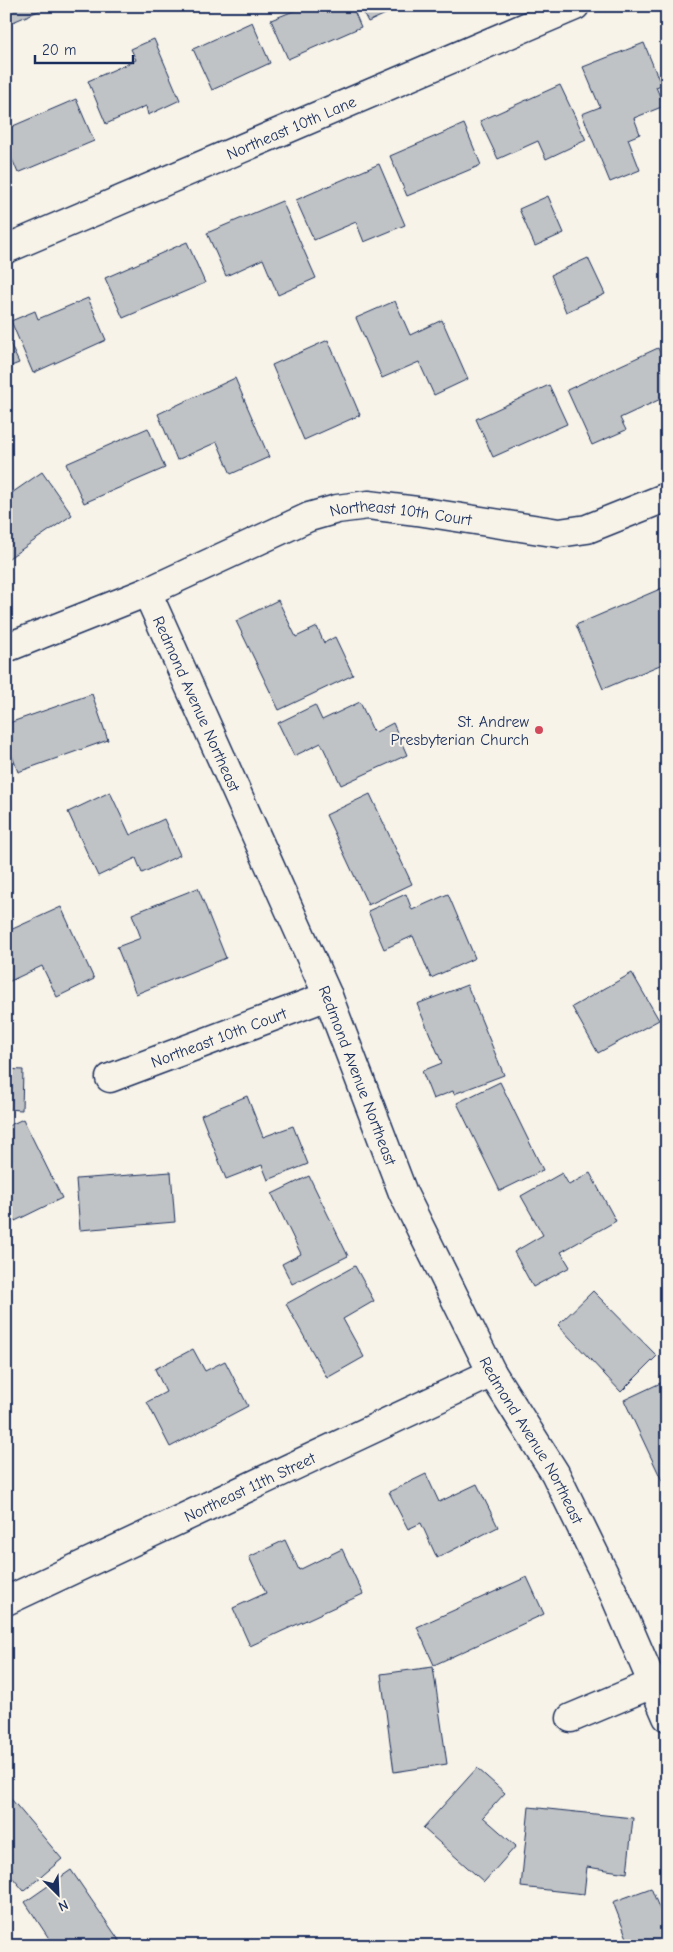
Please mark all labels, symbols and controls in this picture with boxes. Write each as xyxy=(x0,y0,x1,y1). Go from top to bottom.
scale bar xyxy=(35,32,132,64)
text: 20 m xyxy=(42,41,76,59)
street label: Northeast 10th Lane xyxy=(224,93,359,164)
street label: Northeast 10th Court xyxy=(328,497,473,529)
street label: Redmond Avenue Northeast xyxy=(149,613,243,795)
place label: St. Andrew Presbyterian Church xyxy=(390,713,529,749)
marker: St. Andrew Presbyterian Church xyxy=(533,724,545,736)
street label: Redmond Avenue Northeast xyxy=(315,983,400,1168)
street label: Northeast 10th Court xyxy=(149,1004,290,1072)
street label: Redmond Avenue Northeast xyxy=(475,1354,587,1527)
street label: Northeast 11th Street xyxy=(182,1449,319,1526)
north arrow xyxy=(32,1870,82,1920)
text: N xyxy=(55,1896,71,1915)

